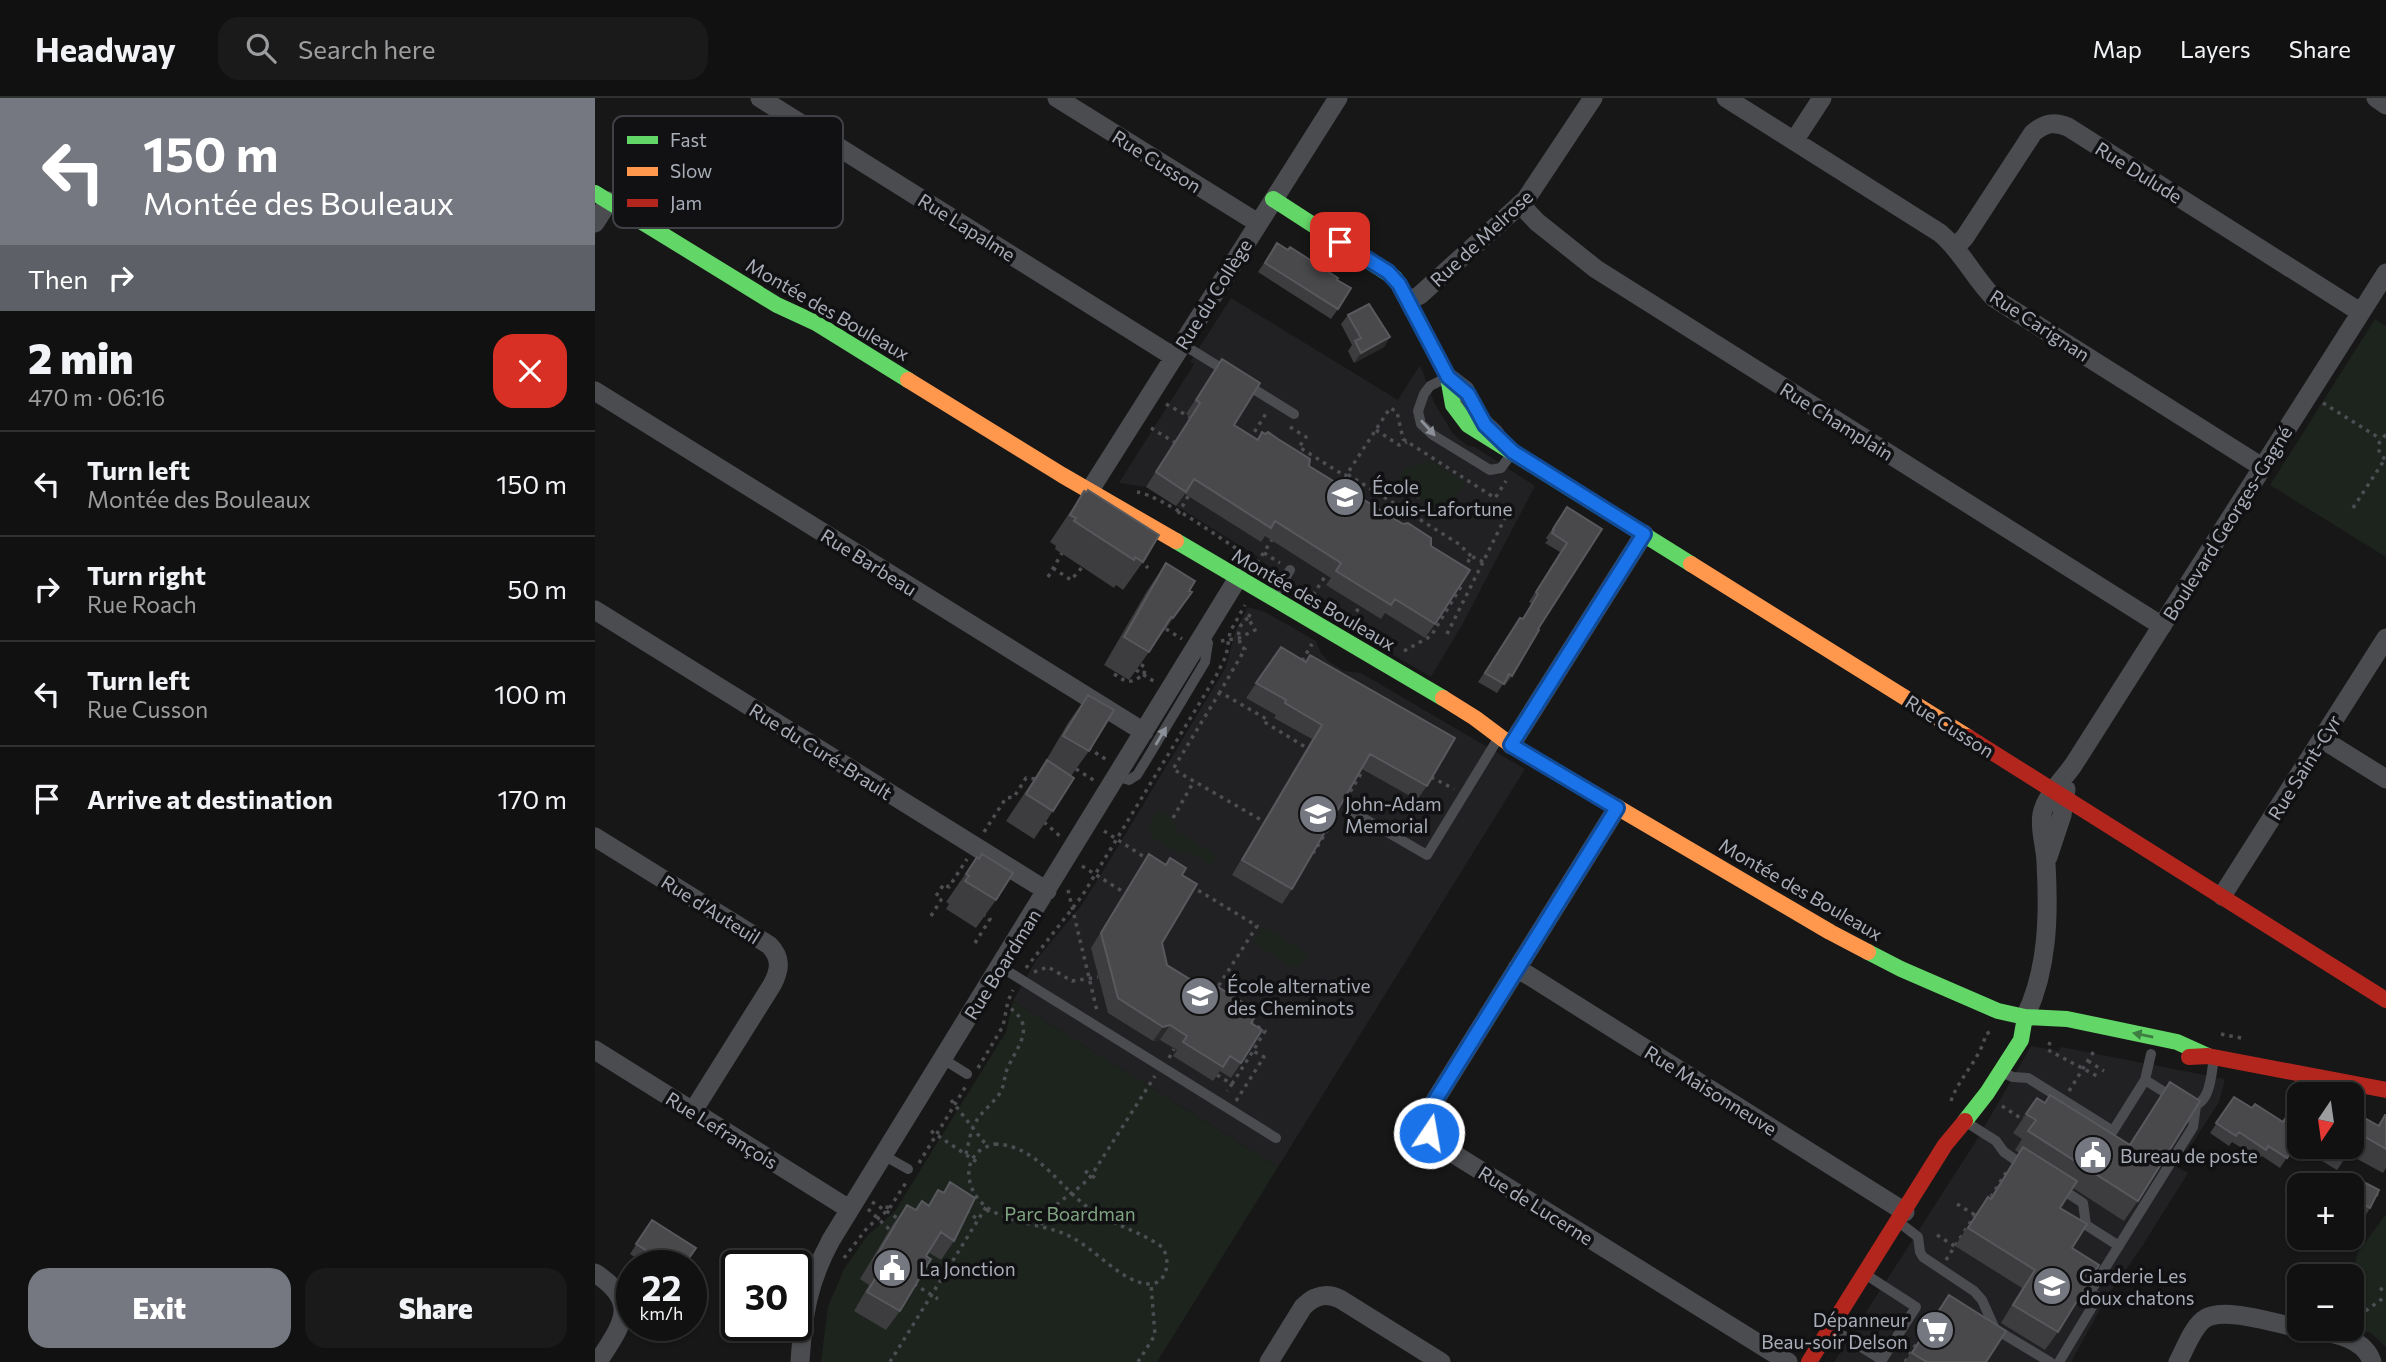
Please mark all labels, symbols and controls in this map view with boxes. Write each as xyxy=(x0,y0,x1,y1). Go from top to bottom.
search box xyxy=(218,17,708,80)
text: Headway xyxy=(35,28,176,69)
icon: search xyxy=(242,29,280,67)
text: Search here xyxy=(298,33,436,64)
text: Map xyxy=(2093,34,2142,63)
text: Layers xyxy=(2180,34,2251,63)
text: Share xyxy=(2289,34,2351,63)
legend xyxy=(613,116,843,228)
text: 150 m xyxy=(143,122,278,182)
street label: Rue Cusson xyxy=(1108,125,1206,197)
icon: left xyxy=(28,126,119,217)
text: Fast xyxy=(670,128,707,151)
street label: Rue Dulude xyxy=(2091,136,2187,208)
text: Slow xyxy=(670,159,712,182)
text: Montée des Bouleaux xyxy=(143,182,454,222)
street label: Rue de Melrose xyxy=(1425,185,1537,291)
street label: Rue Lapalme xyxy=(914,188,1020,266)
text: Jam xyxy=(670,191,702,214)
pin xyxy=(1310,212,1370,272)
icon: arrive xyxy=(1321,223,1359,261)
street label: Rue du Collège xyxy=(1170,234,1256,354)
street label: Montée des Bouleaux xyxy=(742,253,914,365)
icon: right xyxy=(102,259,140,297)
text: Then xyxy=(28,263,88,294)
street label: Rue Carignan xyxy=(1986,284,2094,366)
text: 2 min xyxy=(28,331,134,383)
button: close xyxy=(493,334,567,408)
street label: Rue Champlain xyxy=(1776,377,1898,465)
text: 470 m · 06:16 xyxy=(28,383,165,411)
one-way arrow xyxy=(1420,419,1436,437)
street label: Boulevard Georges-Gagné xyxy=(2158,422,2296,624)
text: Turn left xyxy=(87,454,190,485)
icon: left xyxy=(28,465,66,503)
text: 150 m xyxy=(496,468,567,499)
place label: École Louis-Lafortune xyxy=(1372,475,1513,520)
school or university icon: École Louis-Lafortune xyxy=(1324,476,1366,518)
text: Montée des Bouleaux xyxy=(87,485,311,513)
street label: Rue Barbeau xyxy=(817,523,921,601)
street label: Montée des Bouleaux xyxy=(1228,543,1400,655)
text: Turn right xyxy=(87,559,206,590)
icon: right xyxy=(28,570,66,608)
text: 50 m xyxy=(507,573,567,604)
text: Rue Roach xyxy=(87,590,197,618)
text: Turn left xyxy=(87,664,190,695)
icon: left xyxy=(28,675,66,713)
text: 100 m xyxy=(494,678,567,709)
street label: Rue Cusson xyxy=(1901,690,1999,762)
text: Rue Cusson xyxy=(87,695,208,723)
street label: Rue du Curé-Brault xyxy=(745,698,897,804)
street label: Rue Saint-Cyr xyxy=(2263,710,2346,824)
one-way arrow xyxy=(1155,727,1167,746)
icon: arrive xyxy=(28,780,66,818)
text: Arrive at destination xyxy=(87,783,333,814)
text: 170 m xyxy=(498,783,567,814)
place label: John-Adam Memorial xyxy=(1345,792,1441,837)
school or university icon: John-Adam Memorial xyxy=(1297,793,1339,835)
street label: Montée des Bouleaux xyxy=(1715,833,1887,945)
street label: Rue d'Auteuil xyxy=(657,870,765,948)
street label: Rue Boardman xyxy=(959,904,1045,1024)
place label: École alternative des Cheminots xyxy=(1227,974,1370,1019)
school or university icon: École alternative des Cheminots xyxy=(1179,975,1221,1017)
one-way arrow xyxy=(2132,1030,2154,1041)
street label: Rue Maisonneuve xyxy=(1641,1040,1781,1140)
north arrow xyxy=(2287,1082,2364,1158)
map controls xyxy=(2287,1082,2364,1341)
street label: Rue Lefrançois xyxy=(662,1086,782,1174)
position arrow xyxy=(1392,1096,1466,1170)
public building icon: Bureau de poste xyxy=(2072,1134,2114,1176)
place label: Bureau de poste xyxy=(2120,1144,2258,1167)
street label: Rue de Lucerne xyxy=(1474,1161,1598,1249)
button: + xyxy=(2287,1173,2364,1250)
park label: Parc Boardman xyxy=(1004,1202,1136,1225)
public building icon: La Jonction xyxy=(871,1247,913,1289)
speed limit sign: 30 xyxy=(721,1250,812,1341)
place label: La Jonction xyxy=(919,1257,1016,1280)
place label: Garderie Les doux chatons xyxy=(2079,1264,2194,1309)
button: − xyxy=(2287,1264,2364,1341)
text: 22 xyxy=(642,1265,681,1308)
school or university icon: Garderie Les doux chatons xyxy=(2031,1265,2073,1307)
button: Exit xyxy=(28,1268,291,1348)
button: Share xyxy=(305,1268,567,1348)
text: km/h xyxy=(640,1302,683,1324)
place label: Dépanneur Beau-soir Delson xyxy=(1761,1308,1908,1353)
supermarket icon: Dépanneur Beau-soir Delson xyxy=(1914,1309,1956,1351)

